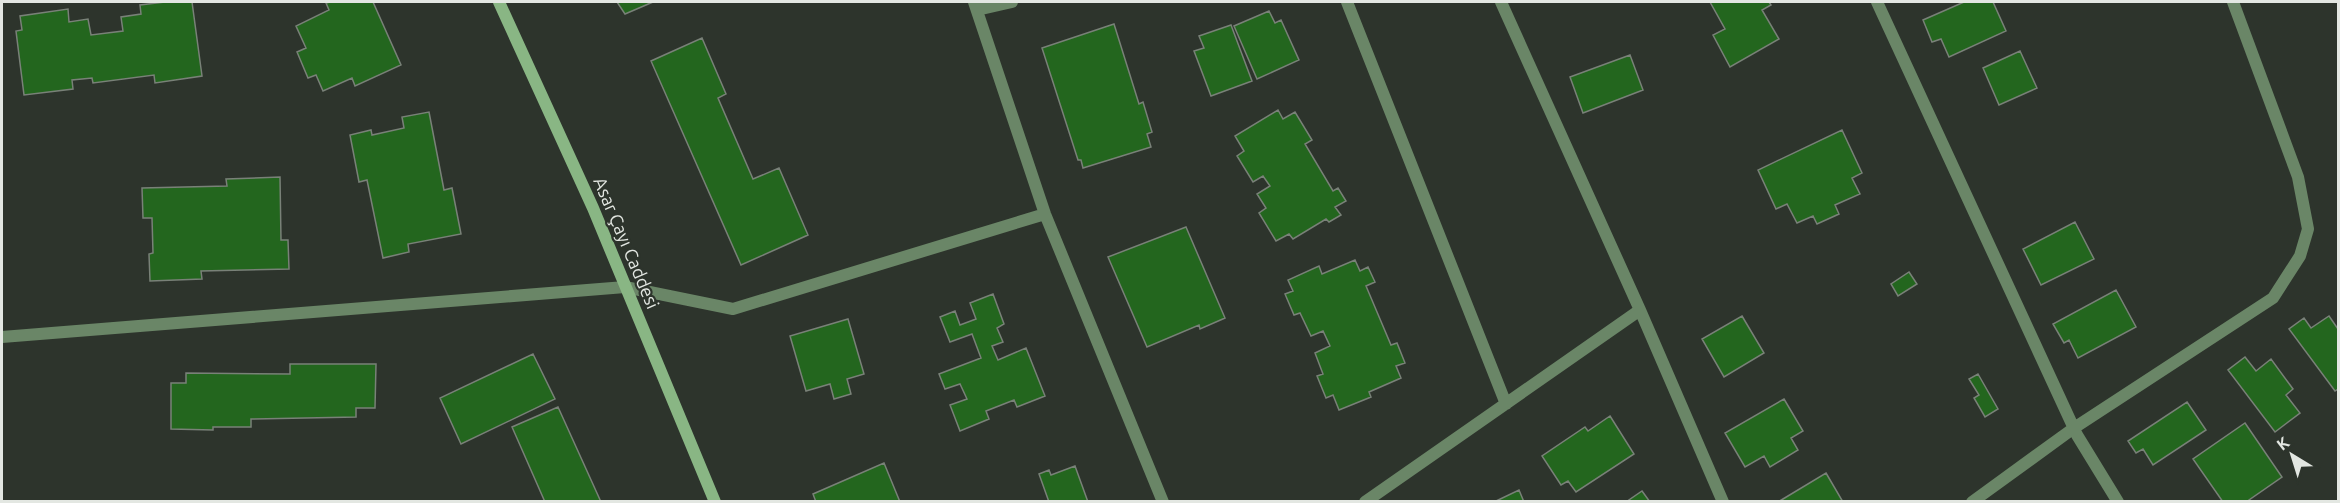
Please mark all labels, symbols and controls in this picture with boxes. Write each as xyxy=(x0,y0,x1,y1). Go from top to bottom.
street label: Asar Çayı Caddesi xyxy=(590,174,664,311)
north arrow xyxy=(2262,425,2322,485)
text: K xyxy=(2273,433,2293,454)

